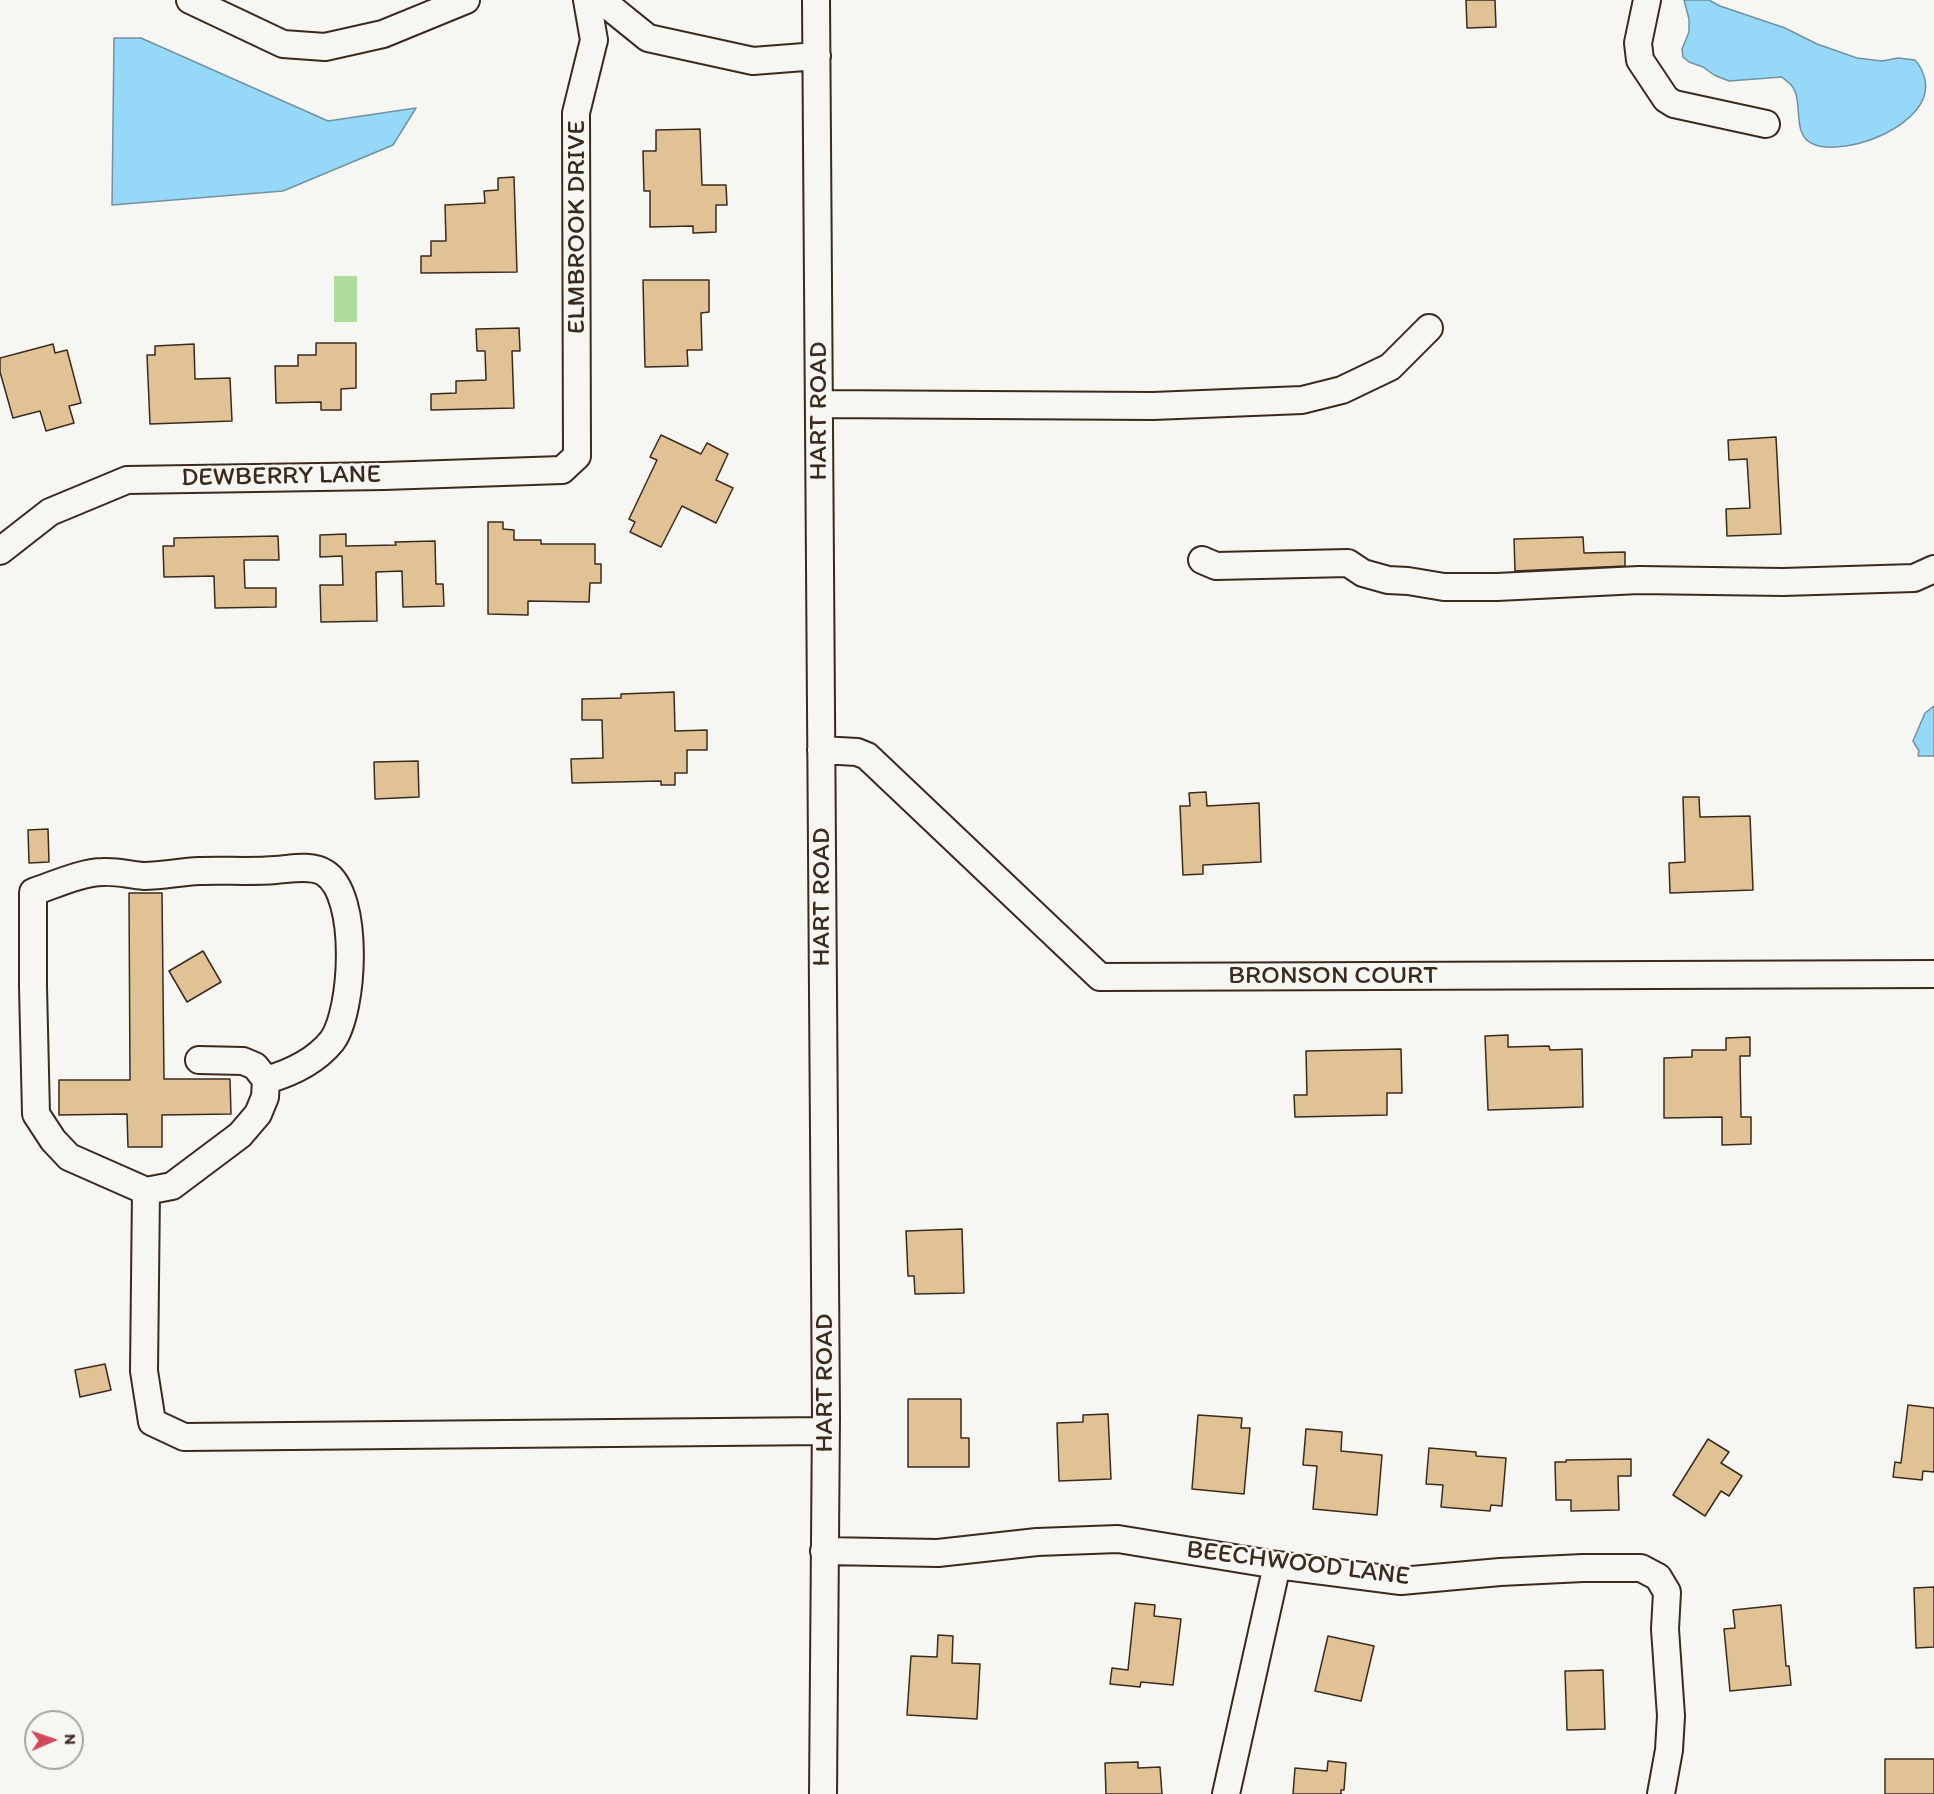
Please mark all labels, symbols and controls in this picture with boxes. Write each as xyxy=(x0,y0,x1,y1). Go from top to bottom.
street label: ELMBROOK DRIVE xyxy=(561,120,593,334)
street label: HART ROAD xyxy=(803,342,835,480)
street label: DEWBERRY LANE xyxy=(181,460,381,494)
street label: HART ROAD xyxy=(806,828,838,966)
street label: BRONSON COURT xyxy=(1228,960,1438,992)
street label: HART ROAD xyxy=(809,1314,841,1452)
street label: BEECHWOOD LANE xyxy=(1185,1535,1411,1593)
north arrow xyxy=(24,1710,84,1770)
text: N xyxy=(61,1734,80,1745)

